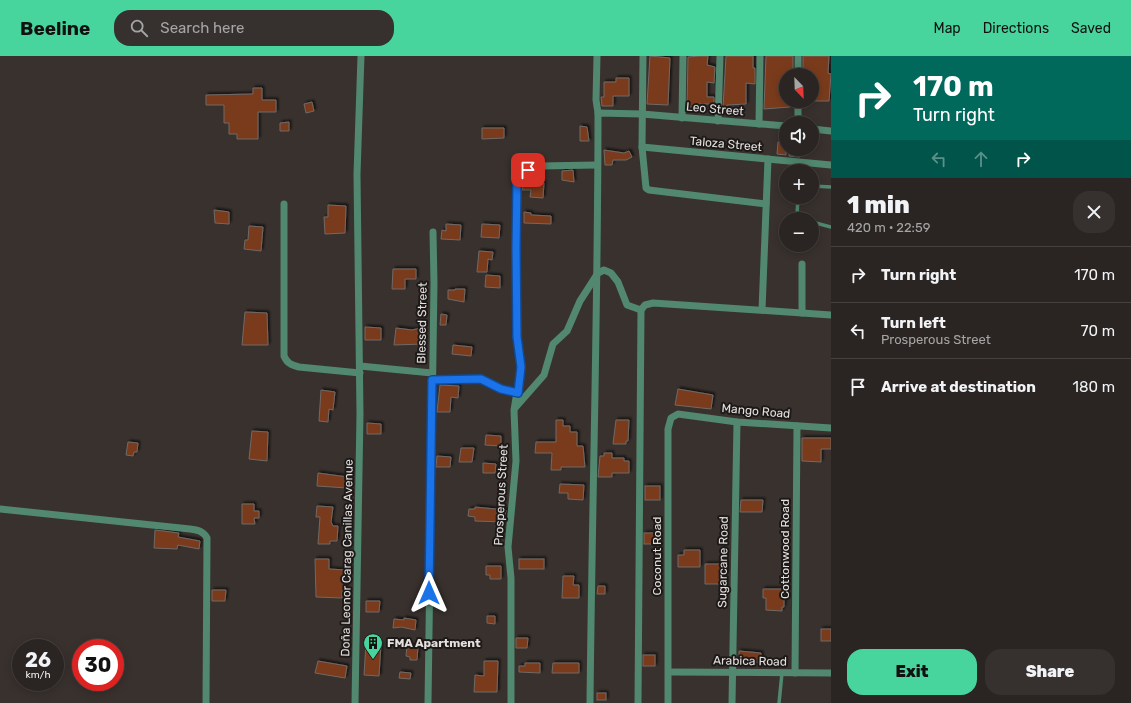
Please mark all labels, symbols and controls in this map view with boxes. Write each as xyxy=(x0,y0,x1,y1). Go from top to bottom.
search box xyxy=(114,10,394,46)
text: Beeline xyxy=(20,17,90,40)
icon: search xyxy=(128,17,150,39)
text: Search here xyxy=(160,19,244,37)
text: Map xyxy=(934,20,961,37)
text: Directions xyxy=(983,20,1049,37)
text: Saved xyxy=(1071,20,1111,37)
north arrow xyxy=(779,68,819,108)
map controls xyxy=(779,68,819,252)
text: 170 m xyxy=(913,70,994,103)
icon: right xyxy=(847,72,899,124)
street label: Leo Street xyxy=(686,100,745,119)
text: Turn right xyxy=(913,104,995,126)
button: sound xyxy=(779,116,819,156)
street label: Taloza Street xyxy=(689,134,763,154)
icon: left xyxy=(928,148,950,170)
icon: ahead xyxy=(970,148,992,170)
icon: right xyxy=(1012,148,1034,170)
pin xyxy=(511,153,545,187)
icon: arrive xyxy=(517,159,539,181)
button: + xyxy=(779,164,819,204)
text: 1 min xyxy=(847,191,910,219)
button: close xyxy=(1073,191,1115,233)
button: − xyxy=(779,212,819,252)
text: 420 m · 22:59 xyxy=(847,220,930,235)
icon: right xyxy=(847,264,869,286)
text: Turn right xyxy=(881,266,956,284)
text: 170 m xyxy=(1074,266,1115,284)
street label: Blessed Street xyxy=(414,282,430,364)
text: Turn left xyxy=(881,314,946,332)
icon: left xyxy=(847,320,869,342)
text: 70 m xyxy=(1081,322,1115,340)
text: Prosperous Street xyxy=(881,332,991,347)
icon: arrive xyxy=(847,376,869,398)
text: Arrive at destination xyxy=(881,378,1036,396)
text: 180 m xyxy=(1073,378,1115,396)
street label: Mango Road xyxy=(721,401,791,421)
street label: Prosperous Street xyxy=(491,444,511,546)
street label: Doña Leonor Carag Canillas Avenue xyxy=(338,459,356,657)
street label: Cottonwood Road xyxy=(778,499,792,599)
street label: Sugarcane Road xyxy=(715,516,731,608)
street label: Coconut Road xyxy=(650,517,664,595)
position arrow xyxy=(408,572,450,614)
building icon: FMA Apartment xyxy=(362,632,384,660)
place label: FMA Apartment xyxy=(387,636,481,650)
speed limit sign: 30 xyxy=(72,639,124,691)
text: 26 xyxy=(25,648,51,672)
button: Exit xyxy=(847,649,977,695)
button: Share xyxy=(985,649,1115,695)
street label: Arabica Road xyxy=(713,653,787,669)
text: km/h xyxy=(26,669,50,681)

